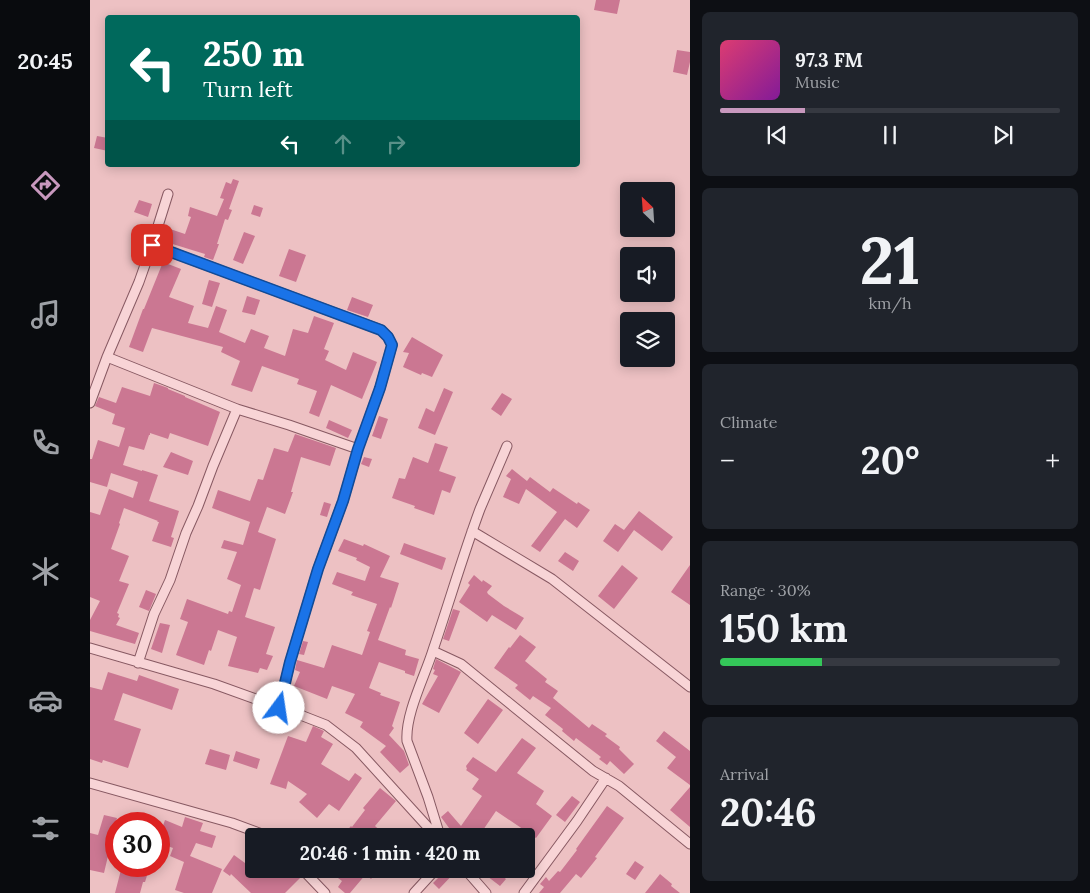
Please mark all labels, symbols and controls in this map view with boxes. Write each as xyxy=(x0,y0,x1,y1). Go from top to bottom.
text: 250 m xyxy=(203,31,304,76)
icon: left xyxy=(120,35,185,100)
text: 20:45 xyxy=(17,47,73,75)
text: 97.3 FM xyxy=(795,48,863,72)
text: Music xyxy=(795,72,840,92)
text: Turn left xyxy=(203,75,293,103)
icon: previous xyxy=(763,121,791,149)
icon: pause xyxy=(876,121,904,149)
icon: next xyxy=(989,121,1017,149)
icon: left xyxy=(276,130,304,158)
icon: ahead xyxy=(329,130,357,158)
icon: right xyxy=(382,130,410,158)
icon: directions xyxy=(28,168,63,203)
north arrow xyxy=(620,182,675,238)
map controls xyxy=(620,182,675,367)
text: 21 xyxy=(859,219,921,302)
pin xyxy=(131,224,173,266)
icon: arrive xyxy=(138,231,166,259)
button: sound xyxy=(620,247,675,302)
text: km/h xyxy=(868,293,912,313)
icon: music xyxy=(28,297,63,332)
button: layers xyxy=(620,312,675,367)
text: Climate xyxy=(720,412,777,432)
icon: phone xyxy=(28,425,63,460)
text: 20° xyxy=(861,436,919,484)
text: − xyxy=(720,443,735,479)
text: + xyxy=(1045,443,1060,479)
icon: climate xyxy=(28,554,63,589)
text: Range · 30% xyxy=(720,580,811,600)
text: 150 km xyxy=(720,604,848,652)
position arrow xyxy=(252,681,304,733)
icon: car xyxy=(28,683,63,718)
text: Arrival xyxy=(720,764,769,784)
text: 20:46 xyxy=(720,788,817,836)
icon: filters xyxy=(28,811,63,846)
speed limit sign: 30 xyxy=(105,812,170,877)
text: 20:46 · 1 min · 420 m xyxy=(300,841,480,865)

